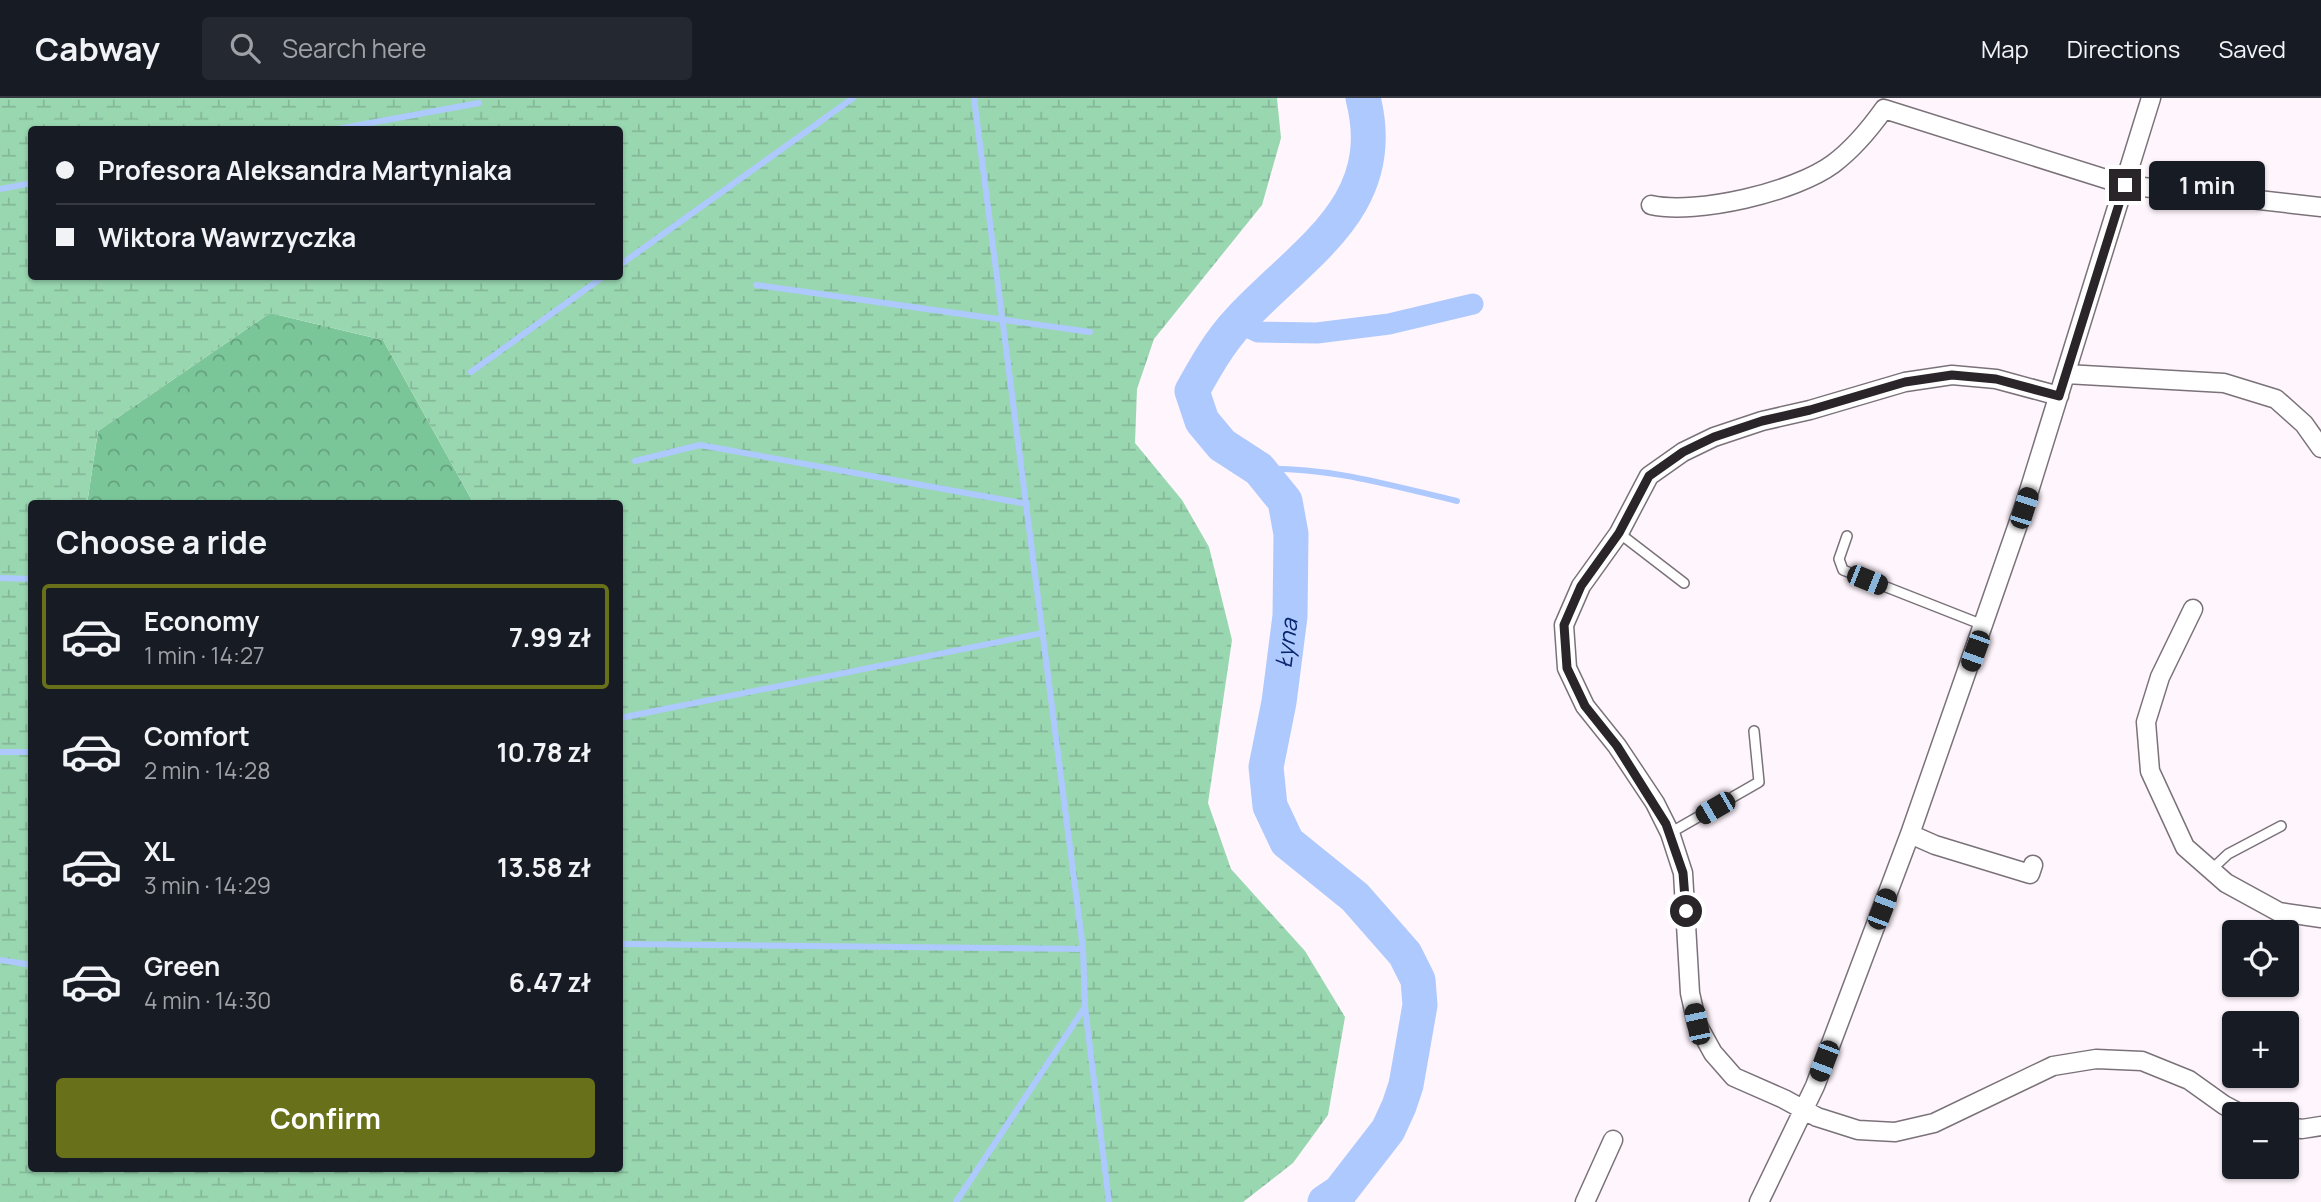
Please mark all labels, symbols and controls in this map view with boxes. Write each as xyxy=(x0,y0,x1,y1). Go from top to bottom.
search box xyxy=(202,17,692,80)
text: Cabway xyxy=(35,26,160,71)
icon: search xyxy=(226,29,264,67)
text: Search here xyxy=(282,30,427,66)
text: Map xyxy=(1981,32,2029,65)
text: Directions xyxy=(2067,32,2180,65)
text: Saved xyxy=(2218,32,2286,65)
text: Profesora Aleksandra Martyniaka xyxy=(98,152,512,188)
callout: 1 min xyxy=(2150,160,2265,210)
route end xyxy=(2109,169,2141,201)
text: 1 min xyxy=(2179,169,2235,201)
text: Wiktora Wawrzyczka xyxy=(98,219,356,255)
car xyxy=(2008,485,2041,531)
text: Choose a ride xyxy=(56,520,267,564)
car xyxy=(1844,562,1891,598)
text: Economy xyxy=(144,603,259,639)
icon: car xyxy=(60,605,123,668)
water label: Łyna xyxy=(1267,616,1305,670)
text: 7.99 zł xyxy=(509,619,591,655)
car xyxy=(1958,628,1993,674)
text: 1 min · 14:27 xyxy=(144,639,265,671)
text: Comfort xyxy=(144,718,250,754)
icon: car xyxy=(60,720,123,783)
text: 10.78 zł xyxy=(496,734,591,770)
text: 2 min · 14:28 xyxy=(144,754,271,786)
car xyxy=(1692,788,1739,828)
text: XL xyxy=(144,833,175,869)
icon: car xyxy=(60,835,123,898)
text: 13.58 zł xyxy=(497,849,591,885)
text: 3 min · 14:29 xyxy=(144,869,271,901)
car xyxy=(1865,886,1900,932)
route start xyxy=(1670,895,1702,927)
map controls xyxy=(2222,920,2299,1179)
button: locate xyxy=(2222,920,2299,997)
text: Green xyxy=(144,948,220,984)
icon: car xyxy=(60,950,123,1013)
text: 6.47 zł xyxy=(509,964,591,1000)
text: 4 min · 14:30 xyxy=(144,984,271,1016)
car xyxy=(1683,1001,1712,1047)
button: + xyxy=(2222,1011,2299,1088)
car xyxy=(1807,1038,1842,1084)
button: Confirm xyxy=(56,1078,595,1158)
button: − xyxy=(2222,1102,2299,1179)

